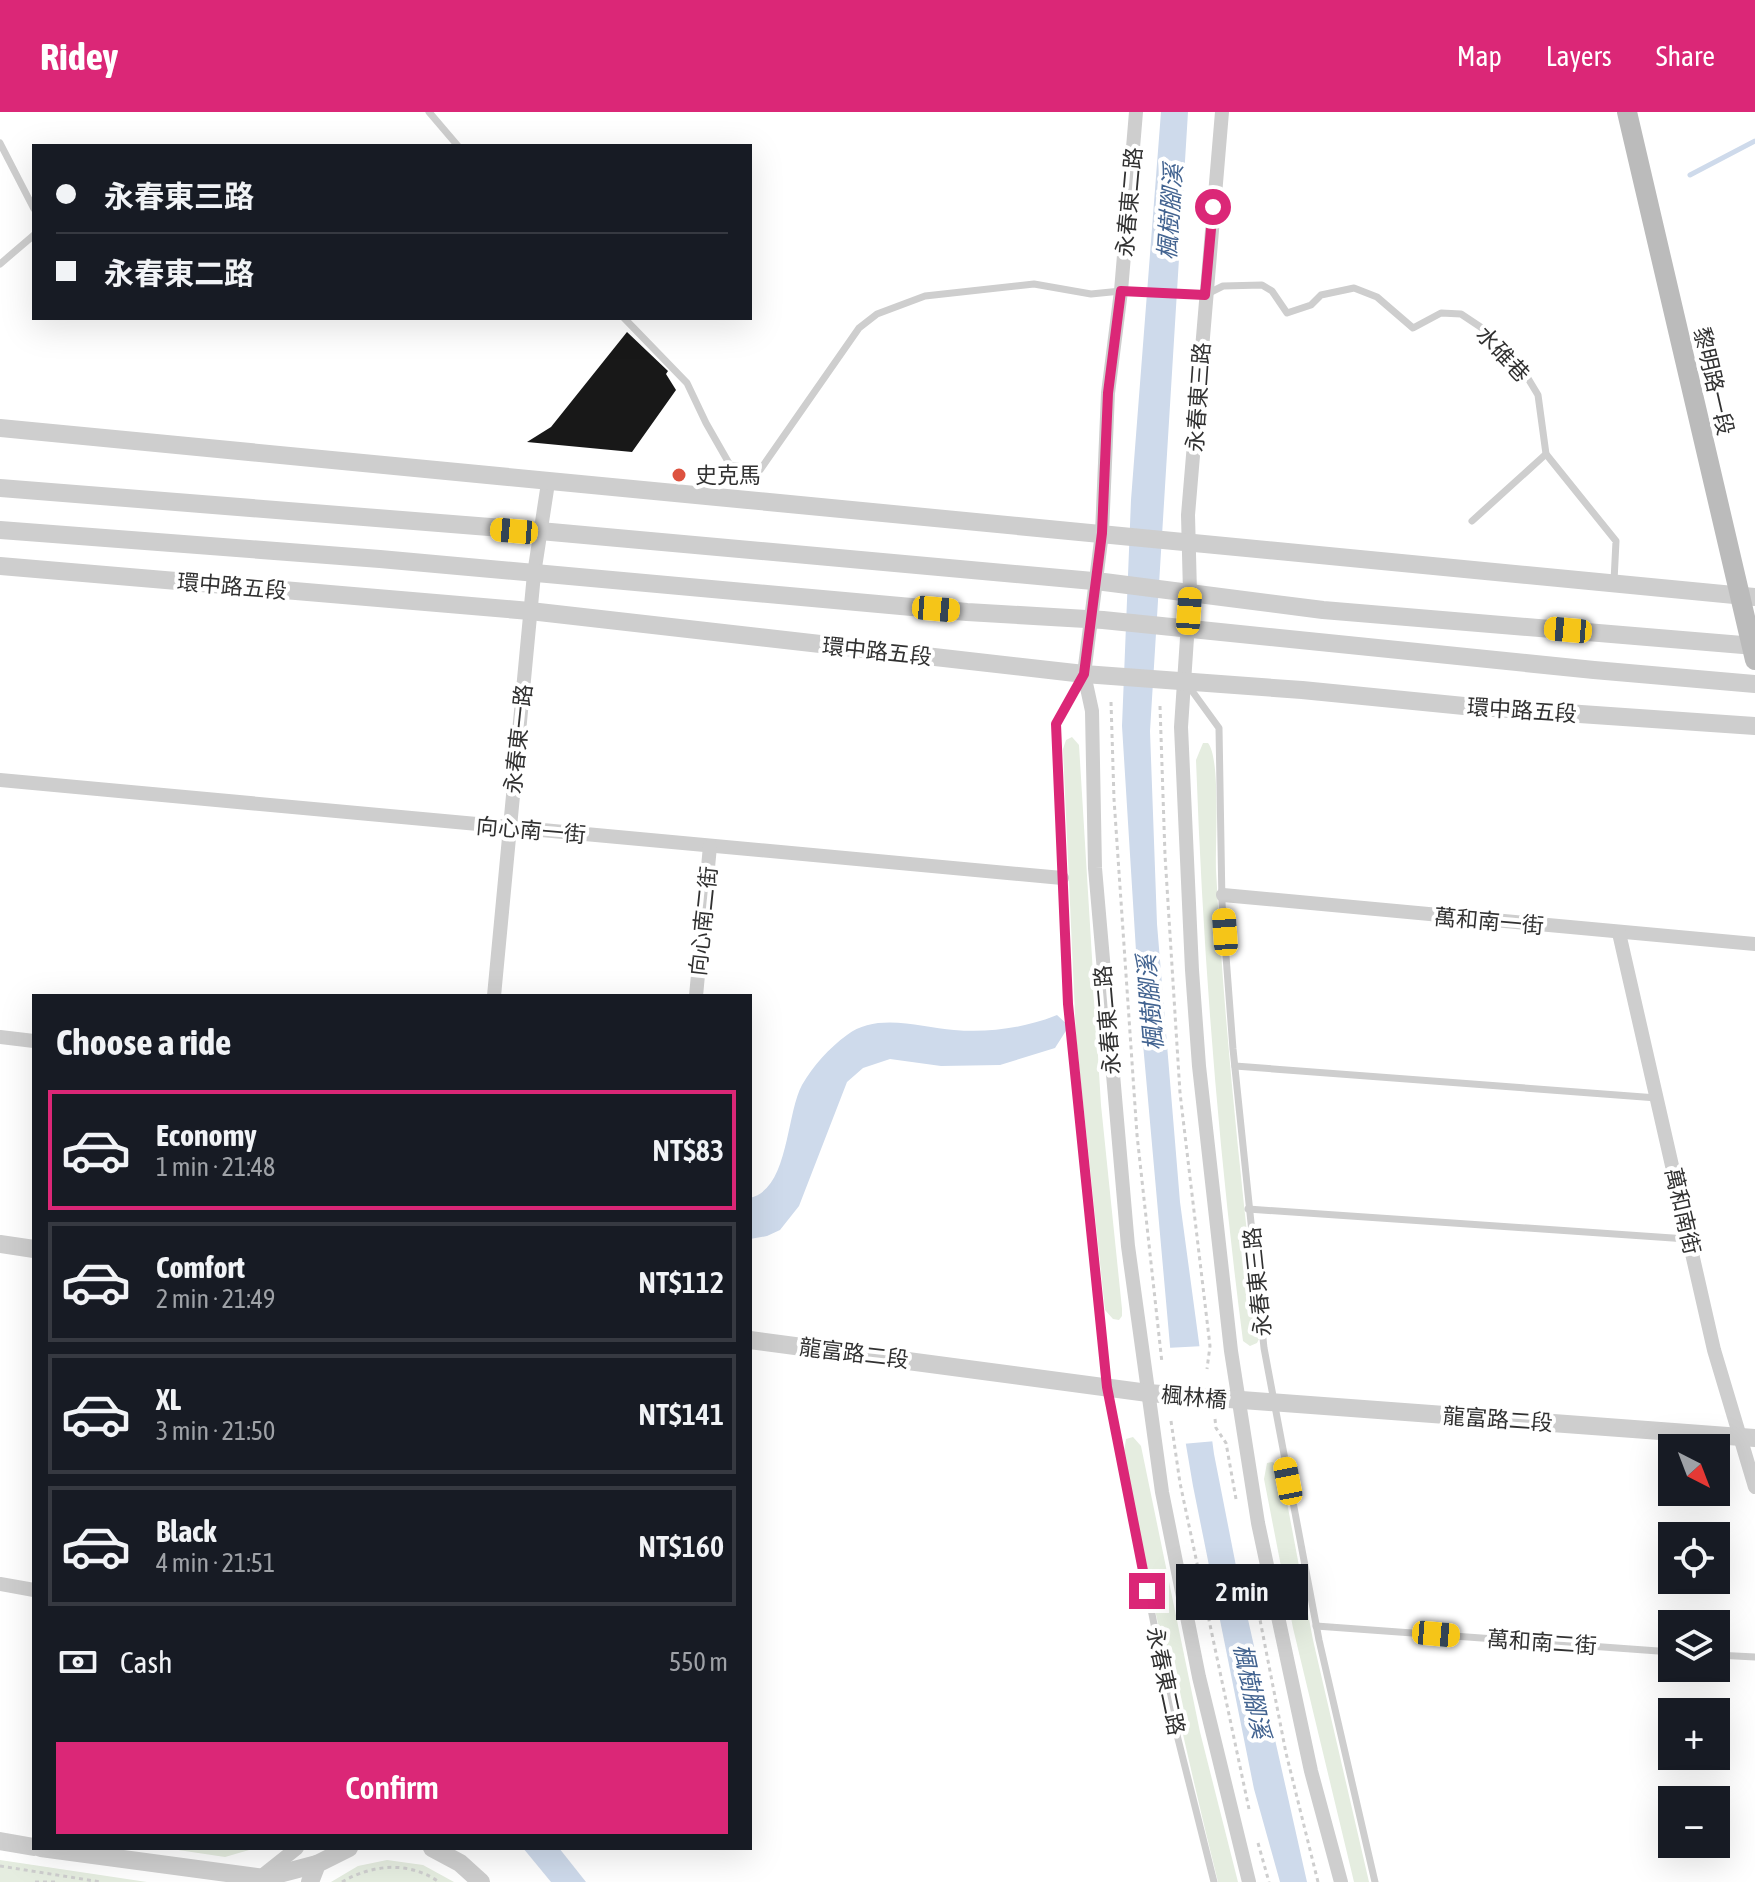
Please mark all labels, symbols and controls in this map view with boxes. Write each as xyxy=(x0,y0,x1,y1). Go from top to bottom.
text: Ridey xyxy=(40,35,118,78)
text: Map xyxy=(1457,40,1502,72)
text: Layers xyxy=(1546,40,1612,72)
text: Share xyxy=(1656,40,1715,72)
street label: 永春東二路 xyxy=(1111,146,1147,258)
water label: 楓樹腳溪 xyxy=(1153,160,1187,261)
text: 永春東三路 xyxy=(104,179,254,213)
route start xyxy=(1195,189,1231,225)
text: 永春東二路 xyxy=(104,256,254,290)
street label: 水碓巷 xyxy=(1471,321,1535,387)
street label: 黎明路一段 xyxy=(1689,324,1739,438)
street label: 永春東三路 xyxy=(1181,341,1215,453)
place label: 史克馬 xyxy=(695,462,761,488)
marker: 史克馬 xyxy=(670,466,688,484)
car xyxy=(489,517,539,545)
street label: 環中路五段 xyxy=(176,568,288,604)
car xyxy=(1175,586,1203,636)
car xyxy=(911,595,961,623)
car xyxy=(1543,616,1593,644)
street label: 環中路五段 xyxy=(821,632,933,670)
street label: 永春東一路 xyxy=(499,683,537,795)
street label: 環中路五段 xyxy=(1466,693,1578,727)
street label: 向心南一街 xyxy=(475,812,587,848)
street label: 向心南二街 xyxy=(684,865,722,977)
street label: 萬和南一街 xyxy=(1433,903,1545,939)
car xyxy=(1211,907,1239,957)
water label: 楓樹腳溪 xyxy=(1132,951,1168,1052)
street label: 永春東二路 xyxy=(1089,964,1125,1076)
text: Choose a ride xyxy=(56,1021,231,1063)
icon: car xyxy=(60,1114,132,1186)
text: Economy xyxy=(156,1118,257,1152)
text: NT$83 xyxy=(652,1133,724,1167)
text: 1 min · 21:48 xyxy=(156,1152,275,1182)
street label: 萬和南街 xyxy=(1660,1165,1706,1257)
street label: 永春東三路 xyxy=(1238,1226,1276,1338)
icon: car xyxy=(60,1246,132,1318)
text: Comfort xyxy=(156,1250,245,1284)
text: NT$112 xyxy=(638,1265,724,1299)
text: 2 min · 21:49 xyxy=(156,1284,275,1314)
street label: 龍富路二段 xyxy=(798,1333,910,1373)
icon: car xyxy=(60,1378,132,1450)
street label: 楓林橋 xyxy=(1160,1381,1228,1413)
text: XL xyxy=(156,1382,181,1416)
text: NT$141 xyxy=(638,1397,724,1431)
street label: 龍富路二段 xyxy=(1442,1402,1554,1436)
text: 3 min · 21:50 xyxy=(156,1416,275,1446)
north arrow xyxy=(1658,1434,1730,1506)
map controls xyxy=(1658,1434,1730,1858)
car xyxy=(1272,1455,1304,1507)
icon: car xyxy=(60,1510,132,1582)
text: Black xyxy=(156,1514,216,1548)
button: locate xyxy=(1658,1522,1730,1594)
text: NT$160 xyxy=(638,1529,724,1563)
text: 4 min · 21:51 xyxy=(156,1548,275,1578)
callout: 2 min xyxy=(1175,1563,1307,1619)
route end xyxy=(1129,1573,1165,1609)
text: 2 min xyxy=(1215,1577,1269,1607)
button: layers xyxy=(1658,1610,1730,1682)
car xyxy=(1411,1620,1461,1648)
street label: 永春東二路 xyxy=(1142,1624,1190,1738)
street label: 萬和南二街 xyxy=(1486,1625,1598,1659)
icon: cash xyxy=(56,1640,100,1684)
water label: 楓樹腳溪 xyxy=(1229,1641,1276,1744)
text: Cash xyxy=(120,1645,173,1679)
text: 550 m xyxy=(669,1647,728,1677)
button: + xyxy=(1658,1698,1730,1770)
button: Confirm xyxy=(56,1742,728,1834)
button: − xyxy=(1658,1786,1730,1858)

